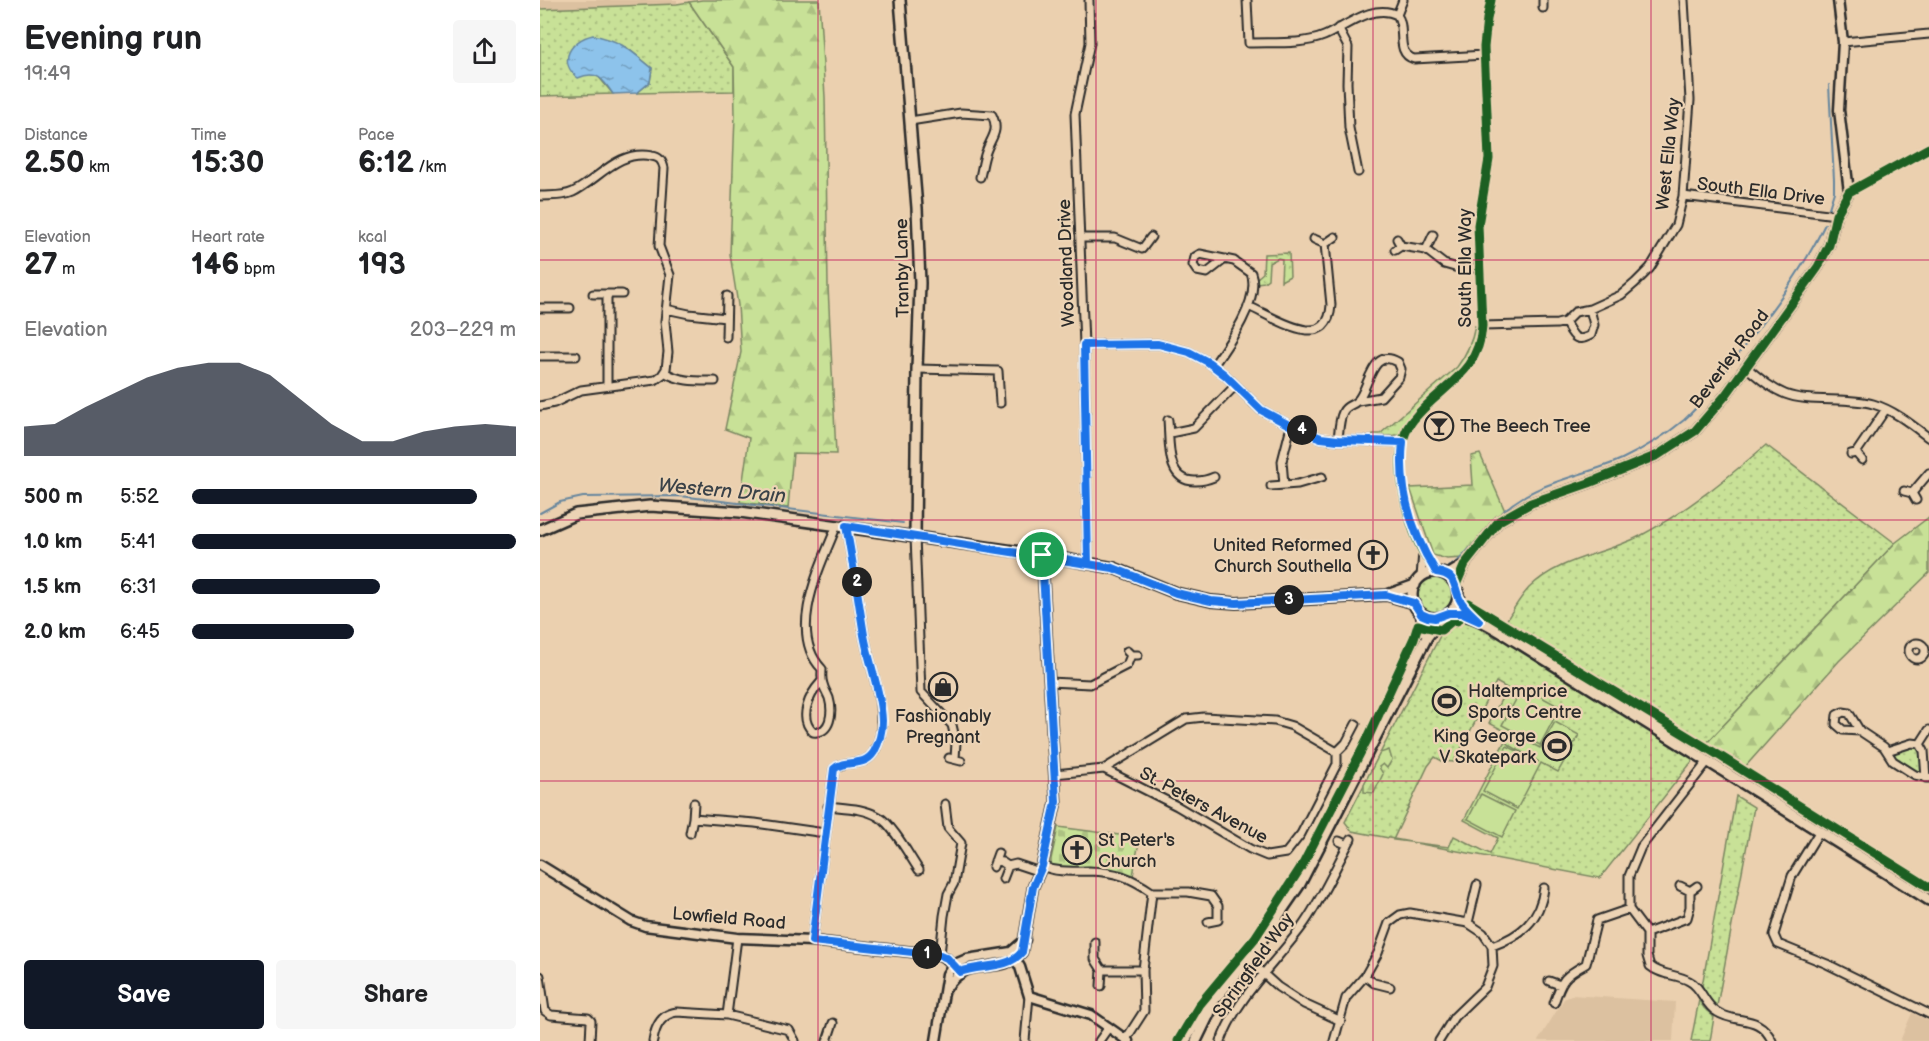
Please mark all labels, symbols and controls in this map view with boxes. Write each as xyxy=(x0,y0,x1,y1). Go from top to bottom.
text: Evening run xyxy=(24,19,202,59)
button: share xyxy=(453,20,516,83)
text: 19:49 xyxy=(24,62,71,86)
street label: West Ella Way xyxy=(1652,96,1685,211)
text: Distance xyxy=(24,126,88,145)
text: Time xyxy=(191,126,226,145)
text: Pace xyxy=(358,126,394,145)
text: 2.50 xyxy=(24,145,85,181)
text: 15:30 xyxy=(191,145,264,181)
text: 6:12 xyxy=(358,145,414,181)
text: km xyxy=(85,158,110,177)
text: /km xyxy=(414,158,447,177)
street label: South Ella Drive xyxy=(1696,173,1826,210)
street label: Woodland Drive xyxy=(1054,198,1079,327)
street label: South Ella Way xyxy=(1455,208,1476,328)
street label: Tranby Lane xyxy=(891,218,914,318)
text: Elevation xyxy=(24,228,91,247)
text: Heart rate xyxy=(191,228,265,247)
text: kcal xyxy=(358,228,387,247)
text: 27 xyxy=(24,247,58,283)
text: 146 xyxy=(191,247,239,283)
text: 193 xyxy=(358,247,406,283)
text: m xyxy=(58,260,75,279)
text: bpm xyxy=(239,260,275,279)
street label: Beverley Road xyxy=(1685,306,1773,413)
text: Elevation xyxy=(24,318,107,342)
text: 203–229 m xyxy=(410,318,516,342)
bar icon: The Beech Tree xyxy=(1423,410,1455,442)
pin: 4 xyxy=(1287,415,1317,445)
place label: The Beech Tree xyxy=(1460,416,1591,437)
text: 4 xyxy=(1297,420,1307,439)
water label: Western Drain xyxy=(657,473,787,509)
text: 500 m xyxy=(24,485,83,509)
text: 5:52 xyxy=(120,485,159,509)
pin xyxy=(1016,529,1067,580)
text: 1.0 km xyxy=(24,530,82,554)
text: 5:41 xyxy=(120,530,155,554)
place label: United Reformed Church Southella xyxy=(1213,535,1352,577)
icon: arrive xyxy=(1025,538,1058,571)
church icon: United Reformed Church Southella xyxy=(1357,539,1389,571)
pin: 2 xyxy=(842,567,872,597)
text: 2 xyxy=(852,572,862,591)
text: 1.5 km xyxy=(24,575,81,599)
text: 6:31 xyxy=(120,575,156,599)
pin: 3 xyxy=(1274,585,1304,615)
text: 3 xyxy=(1284,590,1294,609)
text: 2.0 km xyxy=(24,620,86,644)
text: 6:45 xyxy=(120,620,160,644)
shop icon: Fashionably Pregnant xyxy=(927,671,959,703)
place label: Haltemprice Sports Centre xyxy=(1468,681,1582,723)
sports icon: Haltemprice Sports Centre xyxy=(1431,685,1463,717)
place label: Fashionably Pregnant xyxy=(895,706,992,748)
place label: King George V Skatepark xyxy=(1433,726,1536,768)
sports icon: King George V Skatepark xyxy=(1541,730,1573,762)
street label: St. Peters Avenue xyxy=(1136,763,1272,848)
place label: St Peter's Church xyxy=(1098,830,1175,872)
church icon: St Peter's Church xyxy=(1061,834,1093,866)
street label: Lowfield Road xyxy=(671,903,787,934)
street label: Springfield Way xyxy=(1208,908,1299,1022)
pin: 1 xyxy=(912,939,942,969)
text: 1 xyxy=(924,944,930,963)
button: Save xyxy=(24,960,264,1029)
button: Share xyxy=(276,960,516,1029)

